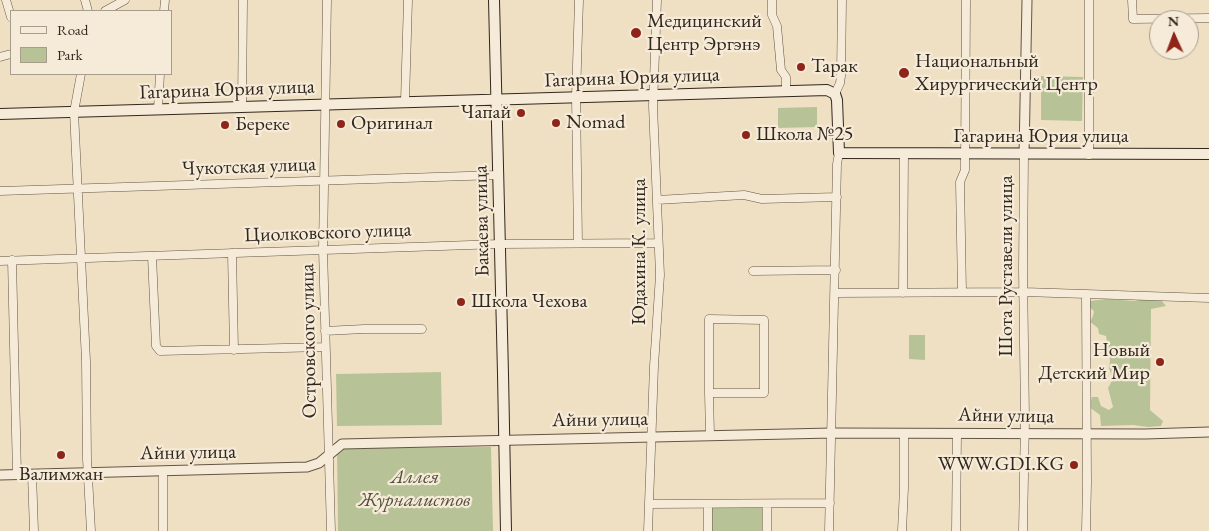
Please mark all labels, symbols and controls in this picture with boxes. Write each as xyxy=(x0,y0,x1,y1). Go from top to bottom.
legend xyxy=(10,10,172,75)
place label: Медицинский Центр Эргэнэ xyxy=(647,10,762,57)
north arrow xyxy=(1149,10,1199,60)
text: N xyxy=(1168,12,1179,30)
text: Road xyxy=(57,20,88,39)
marker: Медицинский Центр Эргэнэ xyxy=(629,26,643,40)
text: Park xyxy=(57,45,83,64)
place label: Национальный Хирургический Центр xyxy=(915,50,1098,97)
place label: Тарак xyxy=(811,55,858,79)
marker: Тарак xyxy=(795,61,807,73)
street label: Гагарина Юрия улица xyxy=(544,63,720,93)
marker: Национальный Хирургический Центр xyxy=(897,66,911,80)
street label: Гагарина Юрия улица xyxy=(139,75,315,105)
place label: Чапай xyxy=(461,101,511,125)
marker: Чапай xyxy=(515,107,527,119)
place label: Nomad xyxy=(566,111,625,135)
place label: Оригинал xyxy=(351,112,433,136)
place label: Береке xyxy=(235,113,290,137)
marker: Nomad xyxy=(550,117,562,129)
marker: Оригинал xyxy=(335,118,347,130)
marker: Береке xyxy=(219,119,231,131)
place label: Школа №25 xyxy=(756,123,853,147)
street label: Гагарина Юрия улица xyxy=(953,125,1129,149)
marker: Школа №25 xyxy=(740,129,752,141)
street label: Чукотская улица xyxy=(181,153,317,181)
street label: Бакаева улица xyxy=(469,165,495,277)
street label: Шота Руставели улица xyxy=(995,175,1019,357)
street label: Юдахина К. улица xyxy=(628,178,652,326)
street label: Циолковского улица xyxy=(244,218,412,248)
street label: Островского улица xyxy=(296,263,322,419)
place label: Школа Чехова xyxy=(471,290,587,314)
marker: Школа Чехова xyxy=(455,296,467,308)
place label: Новый Детский Мир xyxy=(1038,339,1150,386)
marker: Новый Детский Мир xyxy=(1154,356,1166,368)
street label: Айни улица xyxy=(958,403,1054,429)
street label: Айни улица xyxy=(552,407,648,433)
street label: Айни улица xyxy=(140,440,236,466)
marker: Валимжан xyxy=(55,449,67,461)
place label: WWW.GDI.KG xyxy=(938,453,1064,477)
marker: WWW.GDI.KG xyxy=(1068,459,1080,471)
place label: Валимжан xyxy=(19,463,103,487)
park label: Аллея Журналистов xyxy=(359,466,471,513)

